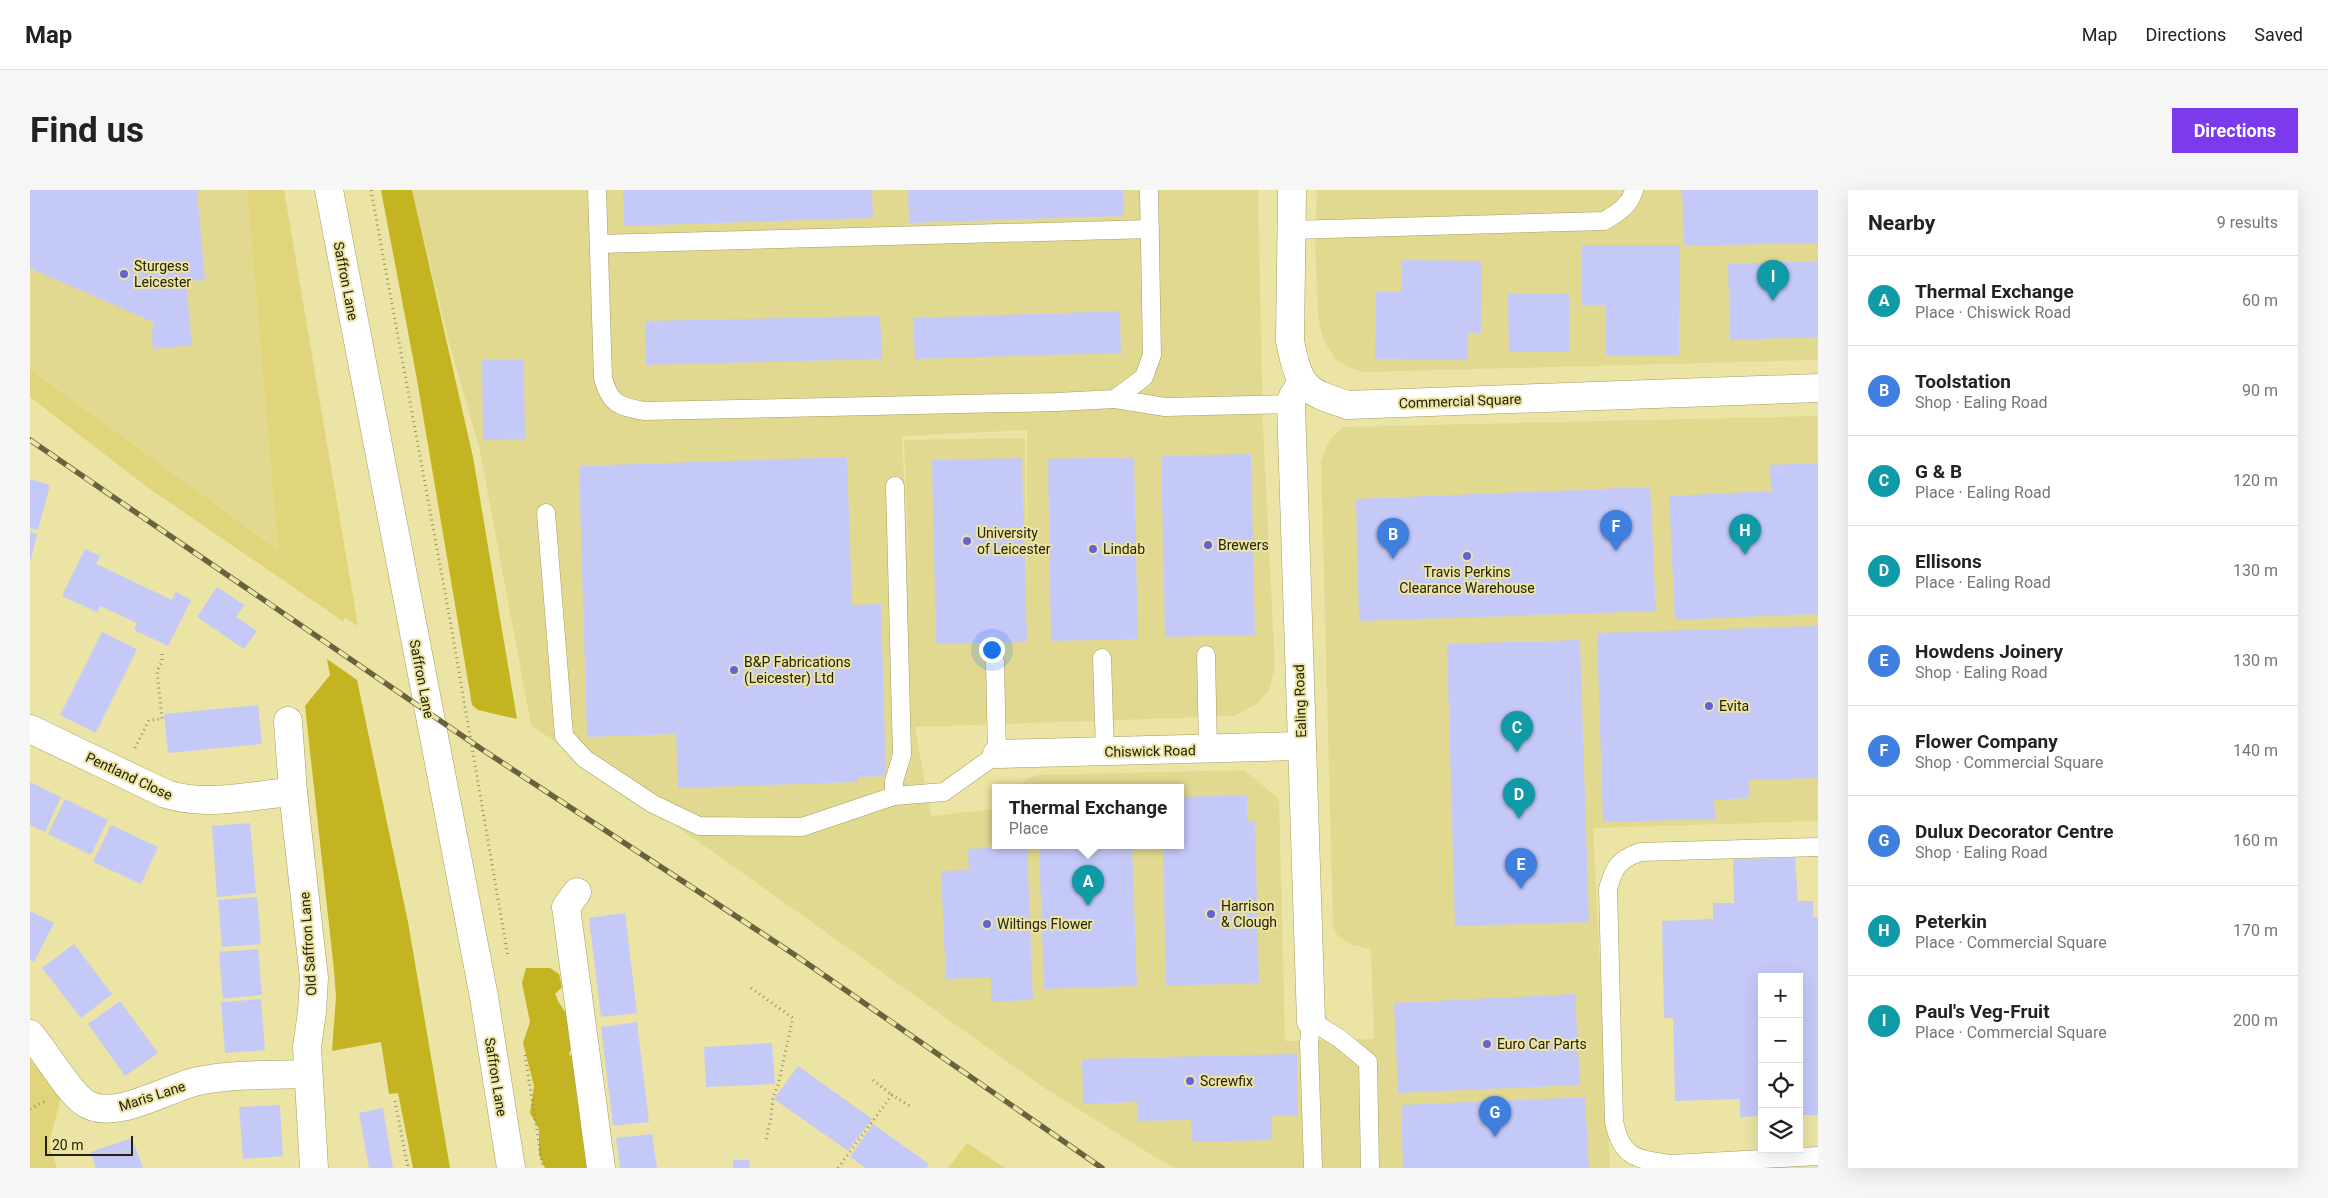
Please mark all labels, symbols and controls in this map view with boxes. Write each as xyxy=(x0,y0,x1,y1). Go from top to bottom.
text: Map xyxy=(25,21,72,49)
text: Map xyxy=(2082,24,2117,45)
text: Directions xyxy=(2145,24,2226,45)
text: Saved xyxy=(2254,24,2303,45)
button: Directions xyxy=(2172,108,2298,153)
text: Find us xyxy=(30,110,144,151)
text: Nearby xyxy=(1868,211,1935,235)
text: 9 results xyxy=(2217,213,2278,232)
street label: Saffron Lane xyxy=(331,240,361,322)
place label: Sturgess Leicester xyxy=(134,258,191,290)
pin: I xyxy=(1757,260,1789,301)
marker: Sturgess Leicester xyxy=(118,268,130,280)
text: Thermal Exchange xyxy=(1915,280,2074,303)
text: A xyxy=(1879,291,1889,310)
text: 60 m xyxy=(2242,291,2278,310)
text: Place · Chiswick Road xyxy=(1915,303,2071,322)
text: Toolstation xyxy=(1915,370,2011,393)
text: B xyxy=(1879,381,1889,400)
text: 90 m xyxy=(2242,381,2278,400)
street label: Commercial Square xyxy=(1398,391,1522,411)
text: Shop · Ealing Road xyxy=(1915,393,2048,412)
text: G & B xyxy=(1915,460,1962,483)
text: C xyxy=(1879,471,1889,490)
text: 120 m xyxy=(2233,471,2278,490)
text: Place · Ealing Road xyxy=(1915,483,2051,502)
pin: F xyxy=(1600,510,1632,551)
pin: H xyxy=(1729,514,1761,555)
pin: B xyxy=(1377,518,1409,559)
place label: University of Leicester xyxy=(977,525,1051,557)
marker: University of Leicester xyxy=(961,535,973,547)
place label: Brewers xyxy=(1218,537,1269,553)
marker: Brewers xyxy=(1202,539,1214,551)
place label: Lindab xyxy=(1103,541,1145,557)
marker: Lindab xyxy=(1087,543,1099,555)
marker: Travis Perkins Clearance Warehouse xyxy=(1461,550,1473,562)
text: Ellisons xyxy=(1915,550,1982,573)
text: D xyxy=(1879,561,1889,580)
text: 130 m xyxy=(2233,561,2278,580)
place label: Travis Perkins Clearance Warehouse xyxy=(1399,564,1535,596)
text: Place · Ealing Road xyxy=(1915,573,2051,592)
your location xyxy=(979,637,1005,663)
street label: Saffron Lane xyxy=(407,638,437,720)
text: Howdens Joinery xyxy=(1915,640,2063,663)
text: E xyxy=(1880,651,1889,670)
text: 130 m xyxy=(2233,651,2278,670)
place label: B&P Fabrications (Leicester) Ltd xyxy=(744,654,851,687)
text: Shop · Ealing Road xyxy=(1915,663,2048,682)
marker: B&P Fabrications (Leicester) Ltd xyxy=(728,664,740,676)
street label: Ealing Road xyxy=(1291,664,1309,738)
place label: Evita xyxy=(1719,698,1749,714)
marker: Evita xyxy=(1703,700,1715,712)
pin: C xyxy=(1501,711,1533,752)
text: Flower Company xyxy=(1915,730,2058,753)
text: F xyxy=(1880,741,1888,760)
text: 140 m xyxy=(2233,741,2278,760)
street label: Chiswick Road xyxy=(1104,742,1196,760)
street label: Pentland Close xyxy=(83,749,175,803)
text: Shop · Commercial Square xyxy=(1915,753,2104,772)
pin: D xyxy=(1503,778,1535,819)
popup xyxy=(992,784,1184,849)
text: Thermal Exchange xyxy=(1009,796,1167,819)
text: Place xyxy=(1009,819,1048,838)
text: Dulux Decorator Centre xyxy=(1915,820,2114,843)
text: G xyxy=(1879,831,1889,850)
text: 160 m xyxy=(2233,831,2278,850)
text: Shop · Ealing Road xyxy=(1915,843,2048,862)
pin: E xyxy=(1505,848,1537,889)
pin: A xyxy=(1072,865,1104,906)
street label: Old Saffron Lane xyxy=(296,891,320,997)
place label: Harrison & Clough xyxy=(1221,898,1277,930)
marker: Harrison & Clough xyxy=(1205,908,1217,920)
text: Peterkin xyxy=(1915,910,1987,933)
place label: Wiltings Flower xyxy=(997,916,1093,932)
marker: Wiltings Flower xyxy=(981,918,993,930)
text: H xyxy=(1878,921,1890,940)
text: 170 m xyxy=(2233,921,2278,940)
text: Place · Commercial Square xyxy=(1915,933,2107,952)
map controls xyxy=(1758,973,1803,1153)
button: + xyxy=(1758,973,1803,1018)
text: Paul's Veg-Fruit xyxy=(1915,1000,2050,1023)
text: I xyxy=(1882,1011,1886,1030)
text: 200 m xyxy=(2233,1011,2278,1030)
button: − xyxy=(1758,1018,1803,1063)
text: Place · Commercial Square xyxy=(1915,1023,2107,1042)
street label: Saffron Lane xyxy=(482,1036,510,1118)
place label: Euro Car Parts xyxy=(1497,1036,1587,1052)
marker: Euro Car Parts xyxy=(1481,1038,1493,1050)
button: locate xyxy=(1758,1063,1803,1108)
place label: Screwfix xyxy=(1200,1073,1253,1089)
marker: Screwfix xyxy=(1184,1075,1196,1087)
street label: Maris Lane xyxy=(117,1078,187,1114)
pin: G xyxy=(1479,1096,1511,1137)
button: layers xyxy=(1758,1108,1803,1153)
scale bar xyxy=(45,1133,132,1156)
text: 20 m xyxy=(52,1137,84,1153)

